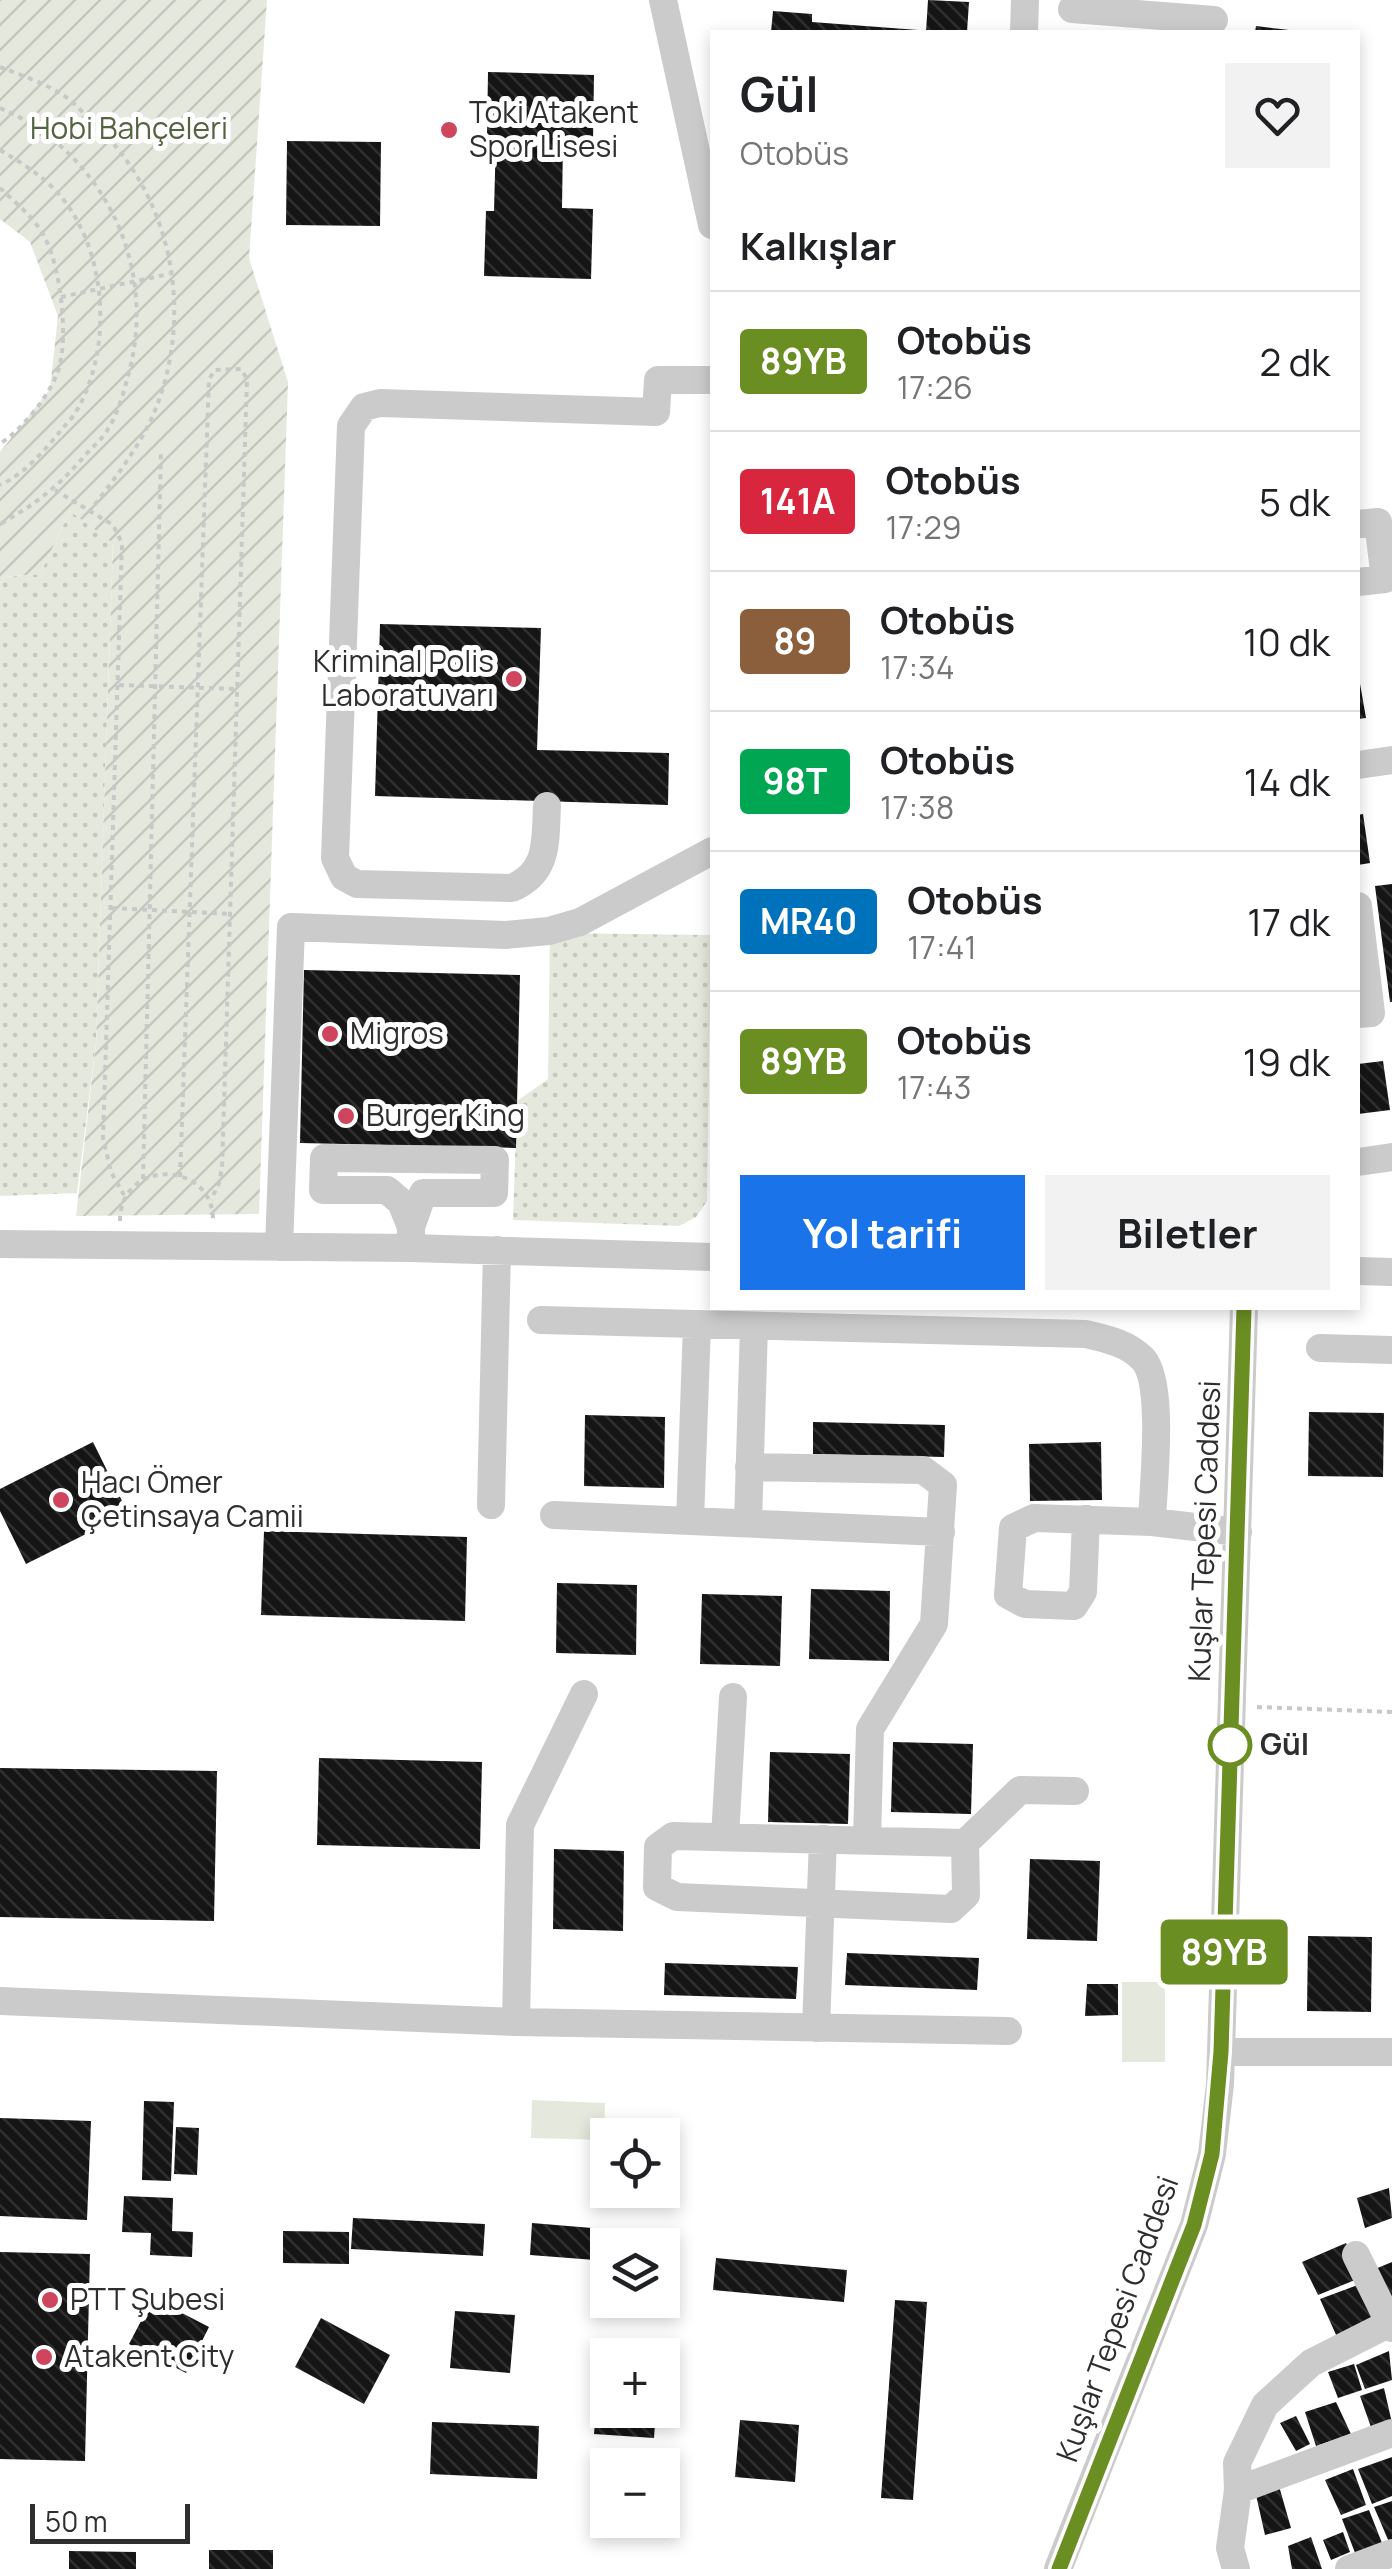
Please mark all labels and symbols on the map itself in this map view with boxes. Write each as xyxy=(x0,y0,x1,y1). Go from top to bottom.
place label: Toki Atakent Spor Lisesi xyxy=(469,91,639,166)
park label: Hobi Bahçeleri xyxy=(30,107,228,148)
marker: Toki Atakent Spor Lisesi xyxy=(438,119,460,141)
place label: Kriminal Polis Laboratuvarı xyxy=(313,640,494,715)
marker: Kriminal Polis Laboratuvarı xyxy=(503,668,525,690)
place label: Migros xyxy=(350,1012,444,1053)
marker: Migros xyxy=(319,1023,341,1045)
place label: Burger King xyxy=(366,1094,525,1135)
marker: Burger King xyxy=(335,1105,357,1127)
street label: Kuşlar Tepesi Caddesi xyxy=(1178,1380,1229,1682)
place label: Hacı Ömer Çetinsaya Camii xyxy=(81,1461,304,1536)
marker: Hacı Ömer Çetinsaya Camii xyxy=(50,1489,72,1511)
place label: Gül xyxy=(1260,1723,1309,1764)
marker: Gül xyxy=(1209,1724,1251,1766)
line badge: 89YB xyxy=(1154,1920,1294,1984)
street label: Kuşlar Tepesi Caddesi xyxy=(1046,2170,1187,2467)
place label: PTT Şubesi xyxy=(70,2278,225,2319)
marker: PTT Şubesi xyxy=(39,2289,61,2311)
place label: Atakent City xyxy=(64,2335,235,2376)
marker: Atakent City xyxy=(33,2346,55,2368)
scale bar xyxy=(30,2499,190,2544)

